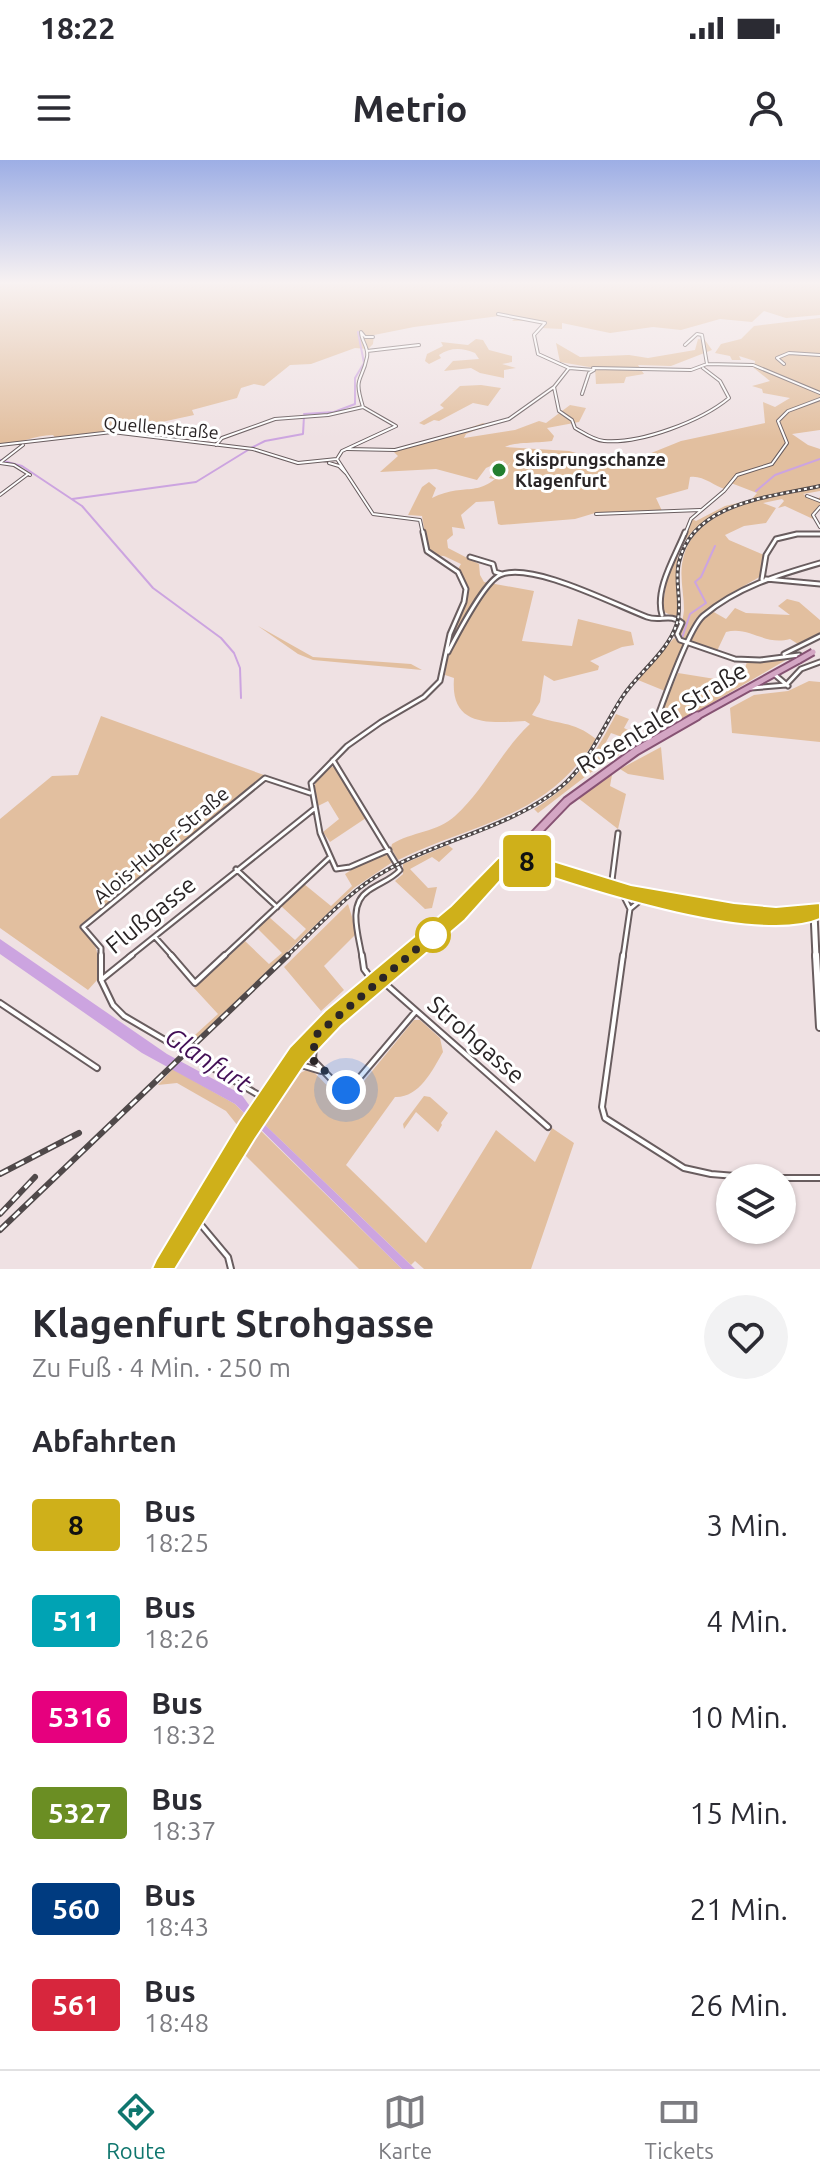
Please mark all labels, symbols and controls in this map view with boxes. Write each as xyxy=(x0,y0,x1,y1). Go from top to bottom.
text: 18:22 xyxy=(40,11,115,45)
icon: menu xyxy=(32,86,76,130)
icon: person xyxy=(744,86,788,130)
text: Metrio xyxy=(353,88,467,129)
street label: Quellenstraße xyxy=(103,412,220,443)
place label: Skisprungschanze Klagenfurt xyxy=(515,449,666,490)
marker: Skisprungschanze Klagenfurt xyxy=(490,461,508,479)
street label: Rosentaler Straße xyxy=(572,656,752,779)
street label: Alois-Huber-Straße xyxy=(88,781,233,908)
line badge: 8 xyxy=(501,835,553,887)
text: 8 xyxy=(519,845,535,876)
street label: Flußgasse xyxy=(100,870,201,959)
unlabelled marker xyxy=(416,918,450,952)
street label: Strohgasse xyxy=(423,990,530,1089)
water label: Glanfurt xyxy=(160,1021,257,1098)
your location xyxy=(326,1070,366,1110)
map controls xyxy=(716,1164,796,1244)
button: layers xyxy=(716,1164,796,1244)
button: heart xyxy=(704,1295,788,1379)
text: Klagenfurt Strohgasse xyxy=(32,1302,434,1344)
text: Zu Fuß · 4 Min. · 250 m xyxy=(32,1353,291,1382)
text: Abfahrten xyxy=(32,1424,177,1458)
text: Bus xyxy=(144,1494,196,1528)
text: 3 Min. xyxy=(706,1508,788,1542)
text: 8 xyxy=(68,1509,84,1540)
text: 18:25 xyxy=(144,1528,209,1557)
text: Bus xyxy=(144,1590,196,1624)
text: 4 Min. xyxy=(706,1604,788,1638)
text: 511 xyxy=(52,1605,100,1636)
text: 18:26 xyxy=(144,1624,209,1653)
text: Bus xyxy=(151,1686,203,1720)
text: 10 Min. xyxy=(689,1700,788,1734)
text: 5316 xyxy=(48,1701,111,1732)
text: 18:32 xyxy=(151,1720,216,1749)
text: Bus xyxy=(151,1782,203,1816)
text: 15 Min. xyxy=(689,1796,788,1830)
text: 5327 xyxy=(48,1797,111,1828)
text: 18:37 xyxy=(151,1816,216,1845)
text: Bus xyxy=(144,1878,196,1912)
text: 21 Min. xyxy=(689,1892,788,1926)
text: 560 xyxy=(52,1893,100,1924)
text: 18:43 xyxy=(144,1912,209,1941)
text: Bus xyxy=(144,1974,196,2008)
text: 26 Min. xyxy=(689,1988,788,2022)
text: 561 xyxy=(52,1989,100,2020)
text: 18:48 xyxy=(144,2008,209,2037)
tab: Route xyxy=(106,2090,166,2163)
tab: Karte xyxy=(378,2090,432,2163)
tab: Tickets xyxy=(644,2090,714,2163)

